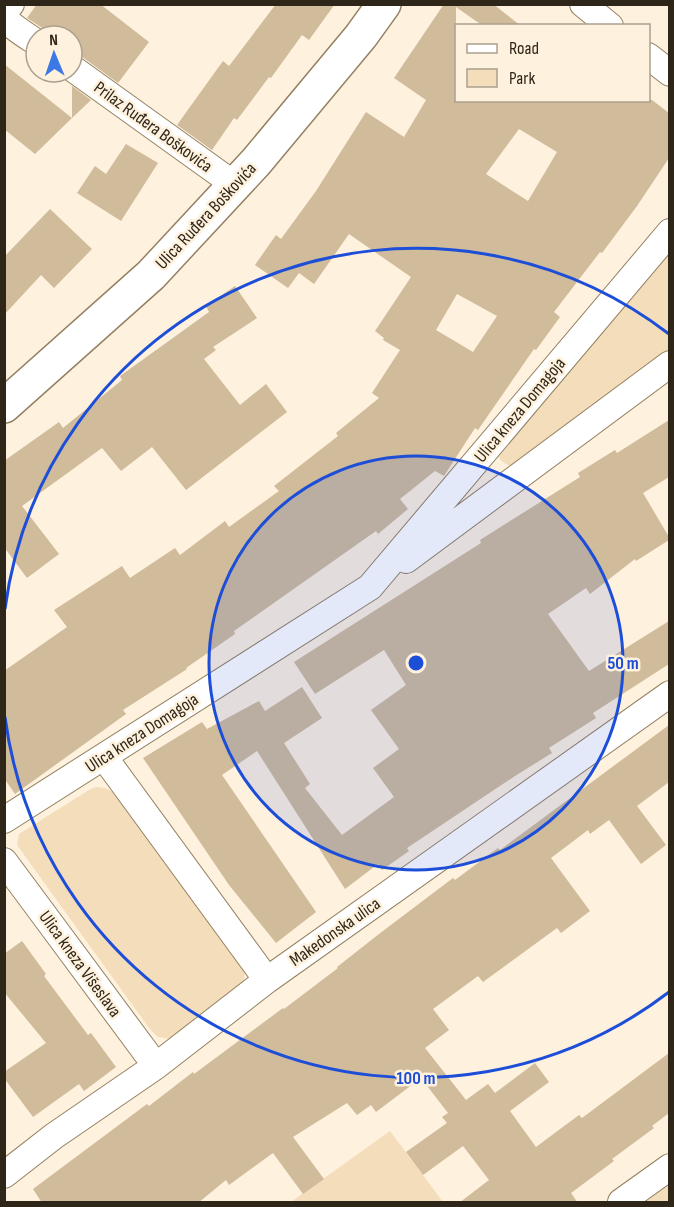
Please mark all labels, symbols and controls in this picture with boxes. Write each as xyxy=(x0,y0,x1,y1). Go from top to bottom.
north arrow xyxy=(24,24,84,84)
legend xyxy=(455,24,650,102)
text: N xyxy=(49,31,58,50)
text: Road xyxy=(509,38,539,59)
text: Park xyxy=(509,68,535,89)
street label: Prilaz Ruđera Boškovića xyxy=(90,77,216,177)
street label: Ulica Ruđera Boškovića xyxy=(151,158,261,274)
street label: Ulica kneza Domagoja xyxy=(470,353,570,467)
centre of rings xyxy=(406,653,426,673)
text: 50 m xyxy=(607,653,639,674)
street label: Ulica kneza Domagoja xyxy=(82,689,202,777)
street label: Makedonska ulica xyxy=(286,893,384,971)
street label: Ulica kneza Višeslava xyxy=(34,907,126,1021)
text: 100 m xyxy=(397,1068,436,1089)

